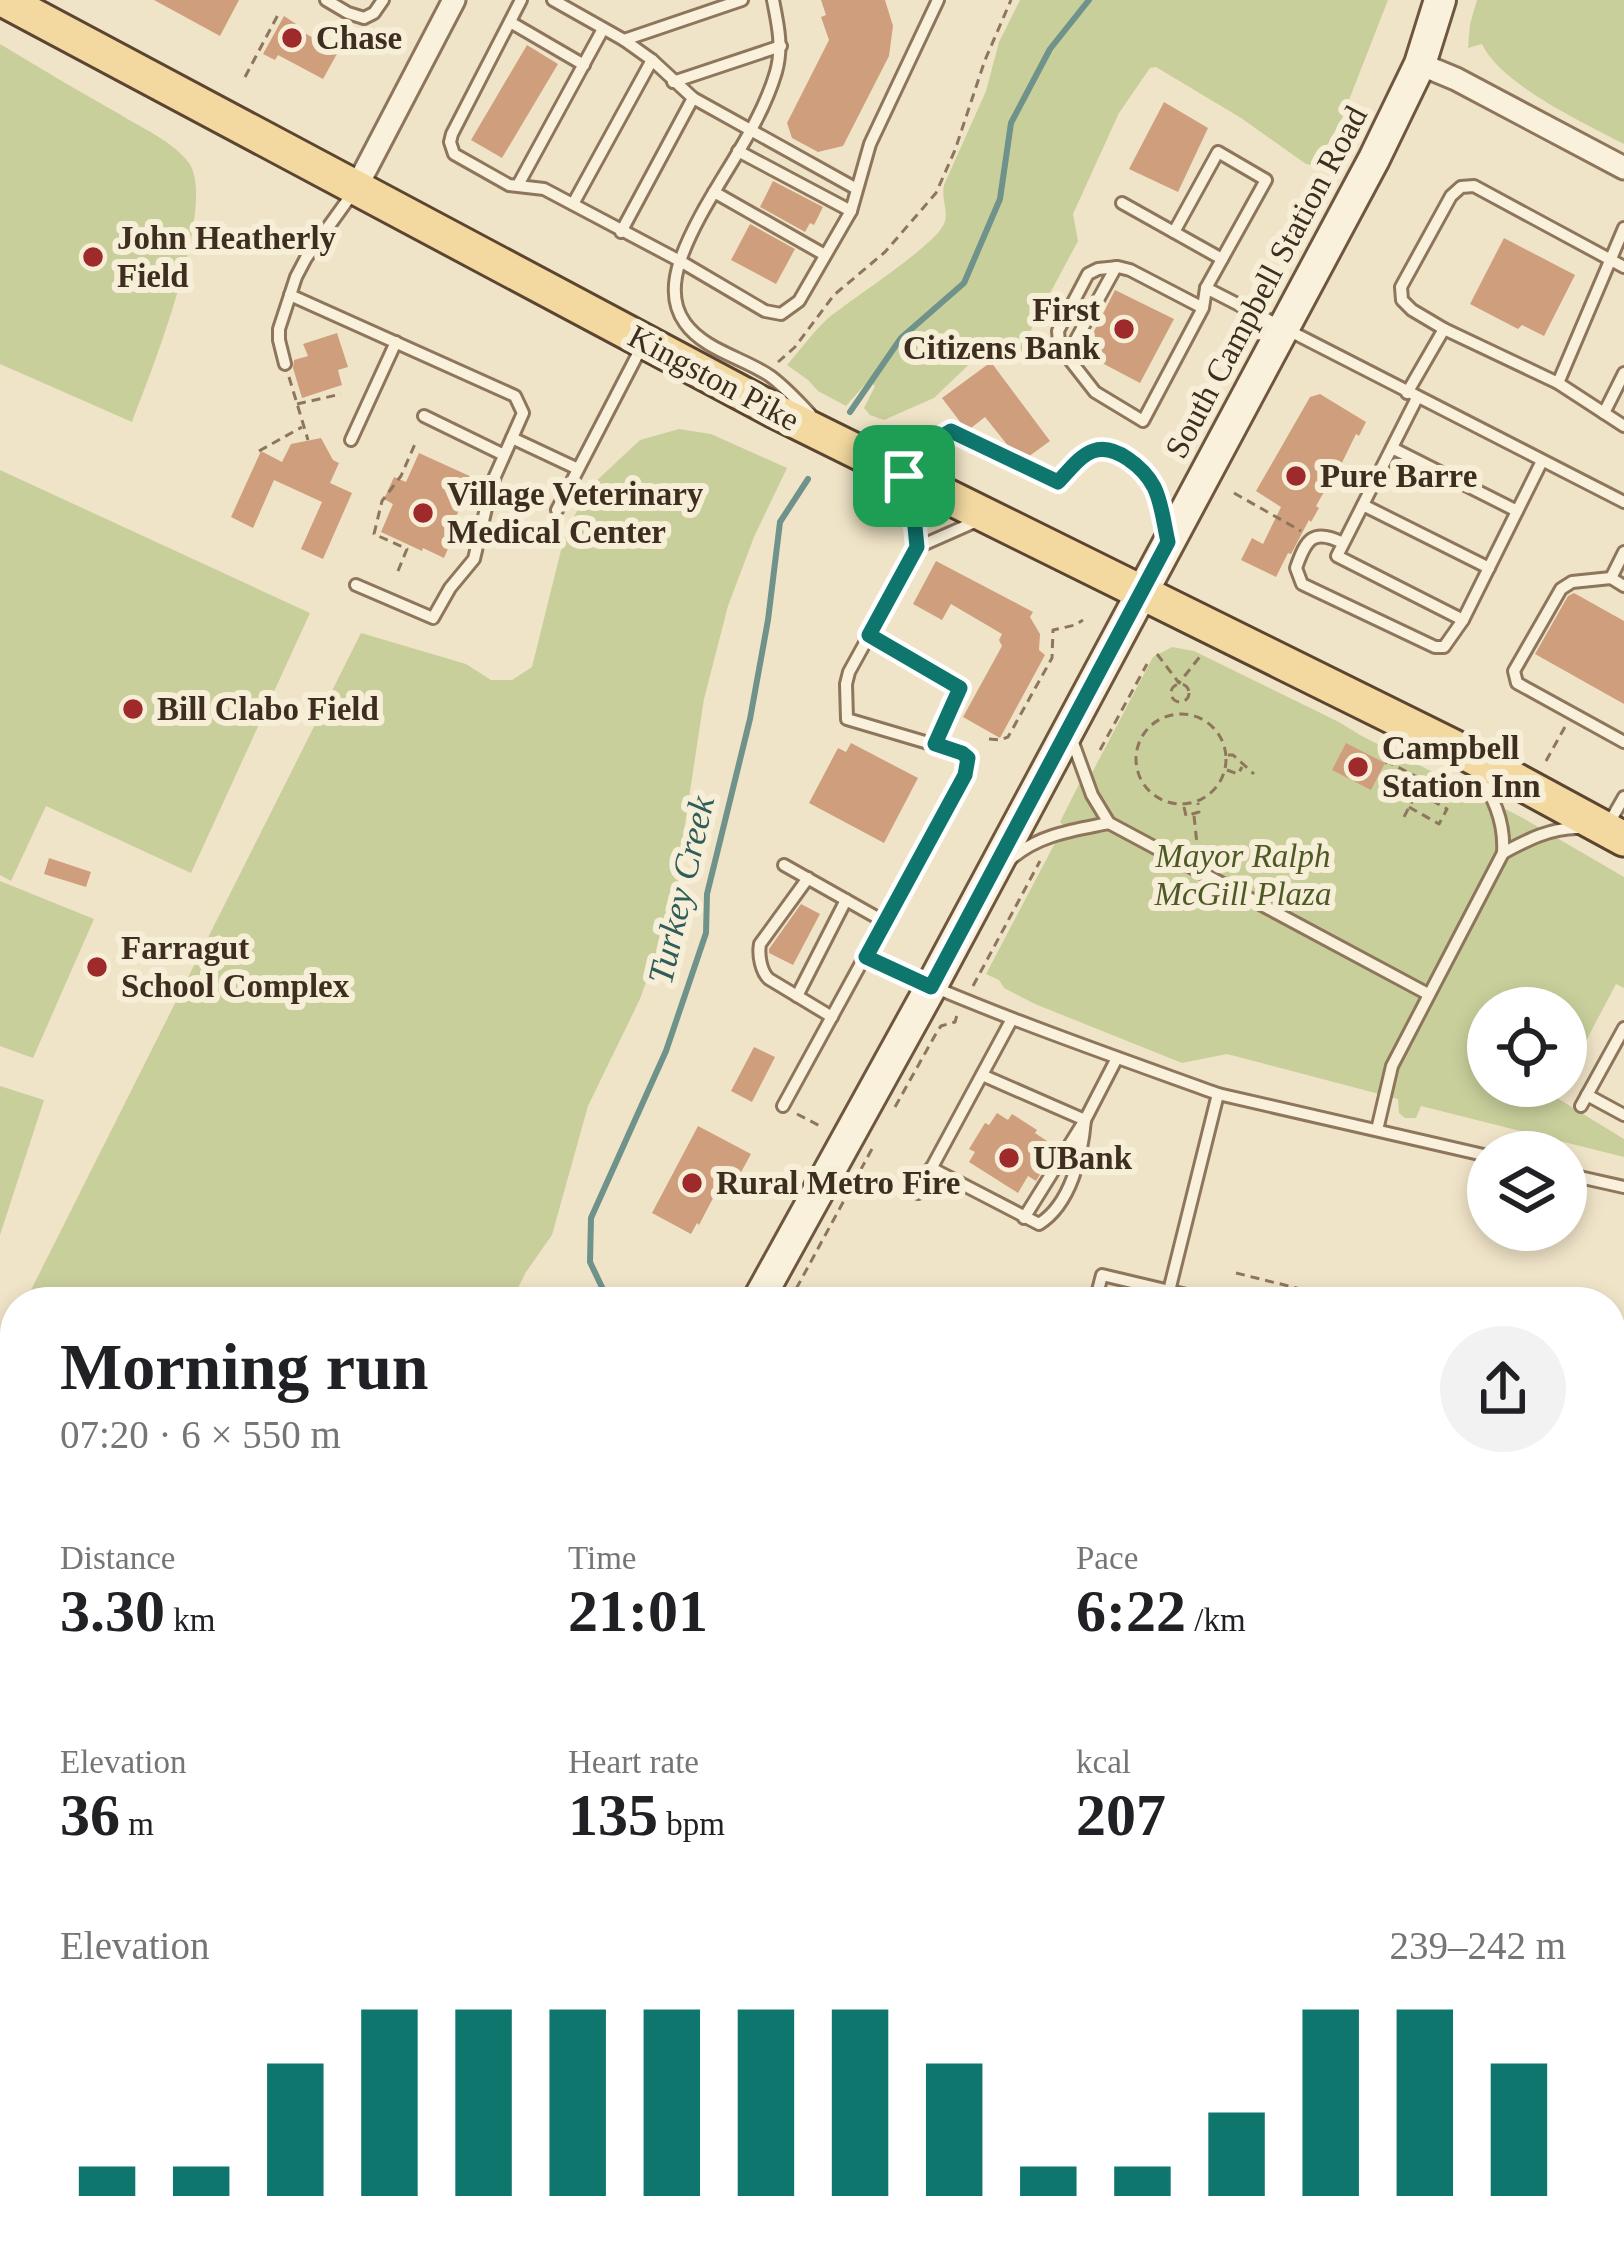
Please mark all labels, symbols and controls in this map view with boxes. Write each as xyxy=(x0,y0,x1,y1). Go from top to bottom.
place label: Chase xyxy=(316,20,402,56)
marker: Chase xyxy=(279,25,305,51)
street label: South Campbell Station Road xyxy=(1158,100,1374,464)
place label: John Heatherly Field xyxy=(117,220,337,294)
marker: John Heatherly Field xyxy=(80,244,106,270)
place label: First Citizens Bank xyxy=(903,292,1101,366)
marker: First Citizens Bank xyxy=(1111,316,1137,342)
street label: Kingston Pike xyxy=(623,318,805,438)
pin xyxy=(853,425,955,527)
icon: arrive xyxy=(871,443,937,509)
place label: Pure Barre xyxy=(1320,458,1477,494)
marker: Pure Barre xyxy=(1283,463,1309,489)
place label: Village Veterinary Medical Center xyxy=(447,476,704,550)
marker: Village Veterinary Medical Center xyxy=(410,500,436,526)
place label: Bill Clabo Field xyxy=(157,691,379,727)
marker: Bill Clabo Field xyxy=(120,696,146,722)
place label: Campbell Station Inn xyxy=(1382,730,1541,804)
marker: Campbell Station Inn xyxy=(1345,754,1371,780)
water label: Turkey Creek xyxy=(640,791,722,988)
park label: Mayor Ralph McGill Plaza xyxy=(1154,838,1331,912)
place label: Farragut School Complex xyxy=(121,930,350,1004)
marker: Farragut School Complex xyxy=(84,954,110,980)
map controls xyxy=(1467,987,1587,1251)
button: locate xyxy=(1467,987,1587,1107)
button: layers xyxy=(1467,1131,1587,1251)
place label: UBank xyxy=(1033,1140,1133,1176)
marker: UBank xyxy=(996,1145,1022,1171)
place label: Rural Metro Fire xyxy=(716,1165,960,1201)
marker: Rural Metro Fire xyxy=(679,1170,705,1196)
button: share xyxy=(1440,1326,1566,1452)
text: Morning run xyxy=(60,1330,429,1403)
text: 07:20 · 6 × 550 m xyxy=(60,1413,341,1456)
text: Distance xyxy=(60,1540,175,1576)
text: Time xyxy=(568,1540,636,1576)
text: Pace xyxy=(1076,1540,1138,1576)
text: 3.30 xyxy=(60,1578,165,1644)
text: 21:01 xyxy=(568,1578,708,1644)
text: 6:22 xyxy=(1076,1578,1186,1644)
text: km xyxy=(165,1602,215,1638)
text: /km xyxy=(1186,1602,1246,1638)
text: Elevation xyxy=(60,1744,186,1780)
text: Heart rate xyxy=(568,1744,699,1780)
text: kcal xyxy=(1076,1744,1131,1780)
text: 36 xyxy=(60,1782,120,1848)
text: 135 xyxy=(568,1782,658,1848)
text: 207 xyxy=(1076,1782,1166,1848)
text: m xyxy=(120,1806,154,1842)
text: bpm xyxy=(658,1806,725,1842)
text: Elevation xyxy=(60,1924,209,1967)
text: 239–242 m xyxy=(1389,1924,1566,1967)

